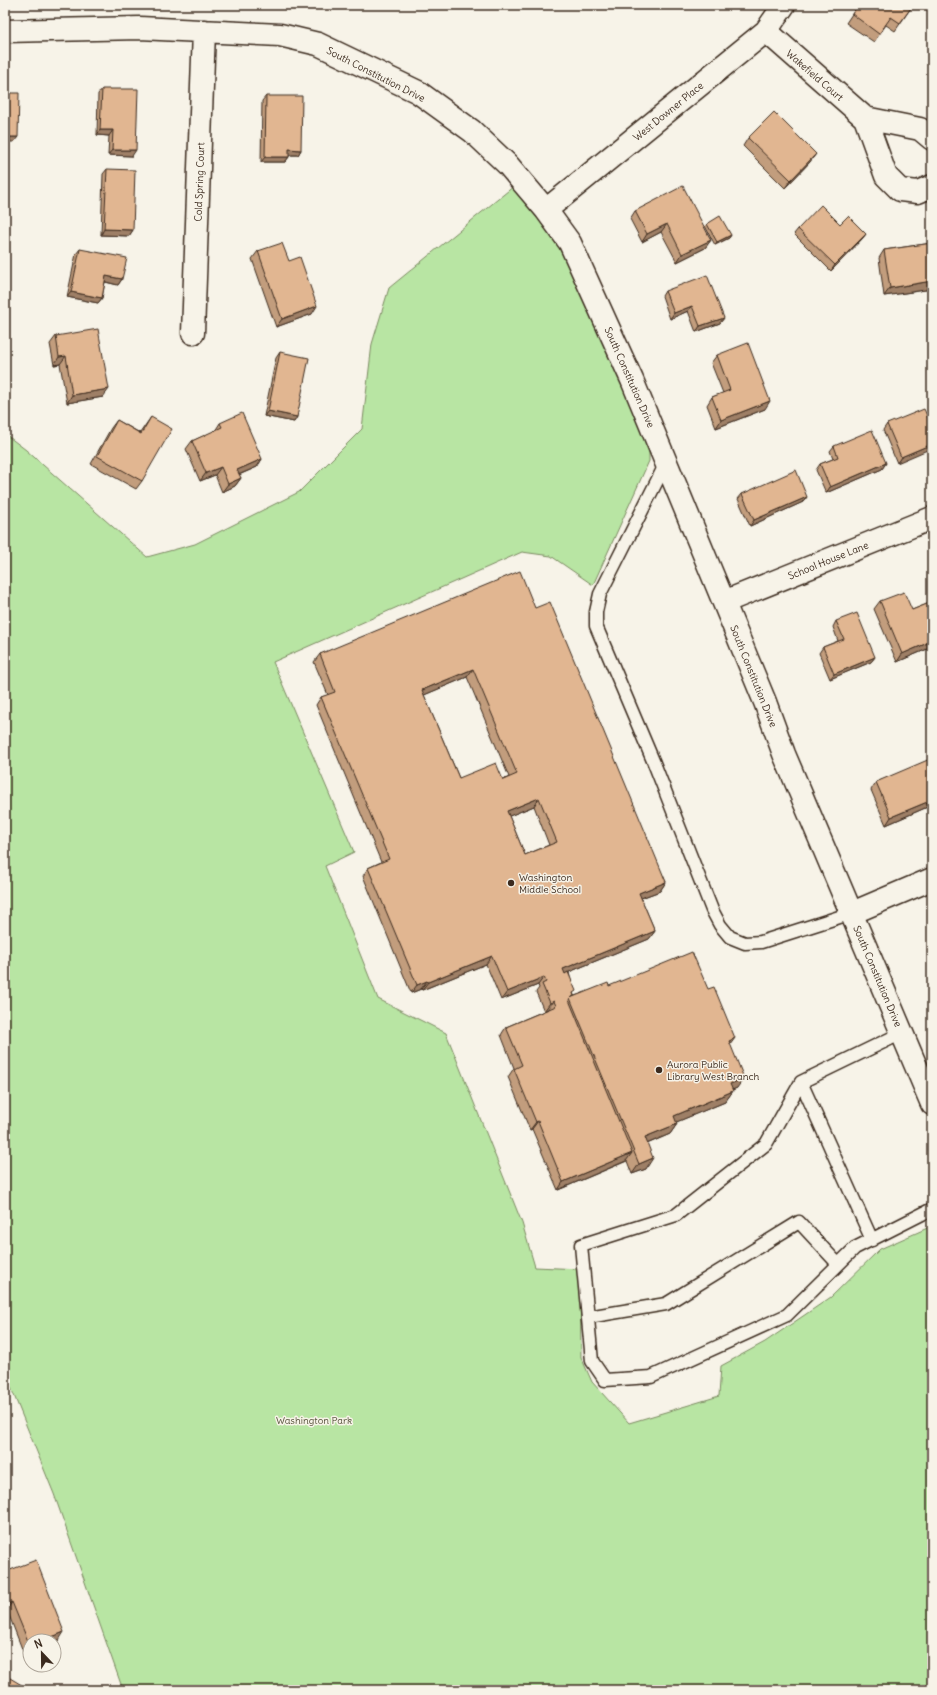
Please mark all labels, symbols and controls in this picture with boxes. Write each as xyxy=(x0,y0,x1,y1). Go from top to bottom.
street label: South Constitution Drive xyxy=(324,44,427,105)
street label: Wakefield Court xyxy=(783,47,846,104)
street label: West Downer Place xyxy=(630,79,706,144)
street label: Cold Spring Court xyxy=(192,142,207,222)
street label: South Constitution Drive xyxy=(601,325,658,430)
street label: School House Lane xyxy=(786,538,870,583)
street label: South Constitution Drive xyxy=(727,623,780,729)
place label: Washington Middle School xyxy=(519,871,581,896)
marker: Washington Middle School xyxy=(506,878,516,888)
street label: South Constitution Drive xyxy=(850,924,905,1029)
place label: Aurora Public Library West Branch xyxy=(667,1058,760,1083)
marker: Aurora Public Library West Branch xyxy=(654,1065,664,1075)
park label: Washington Park xyxy=(276,1414,352,1427)
north arrow xyxy=(22,1633,62,1673)
text: N xyxy=(32,1636,44,1652)

